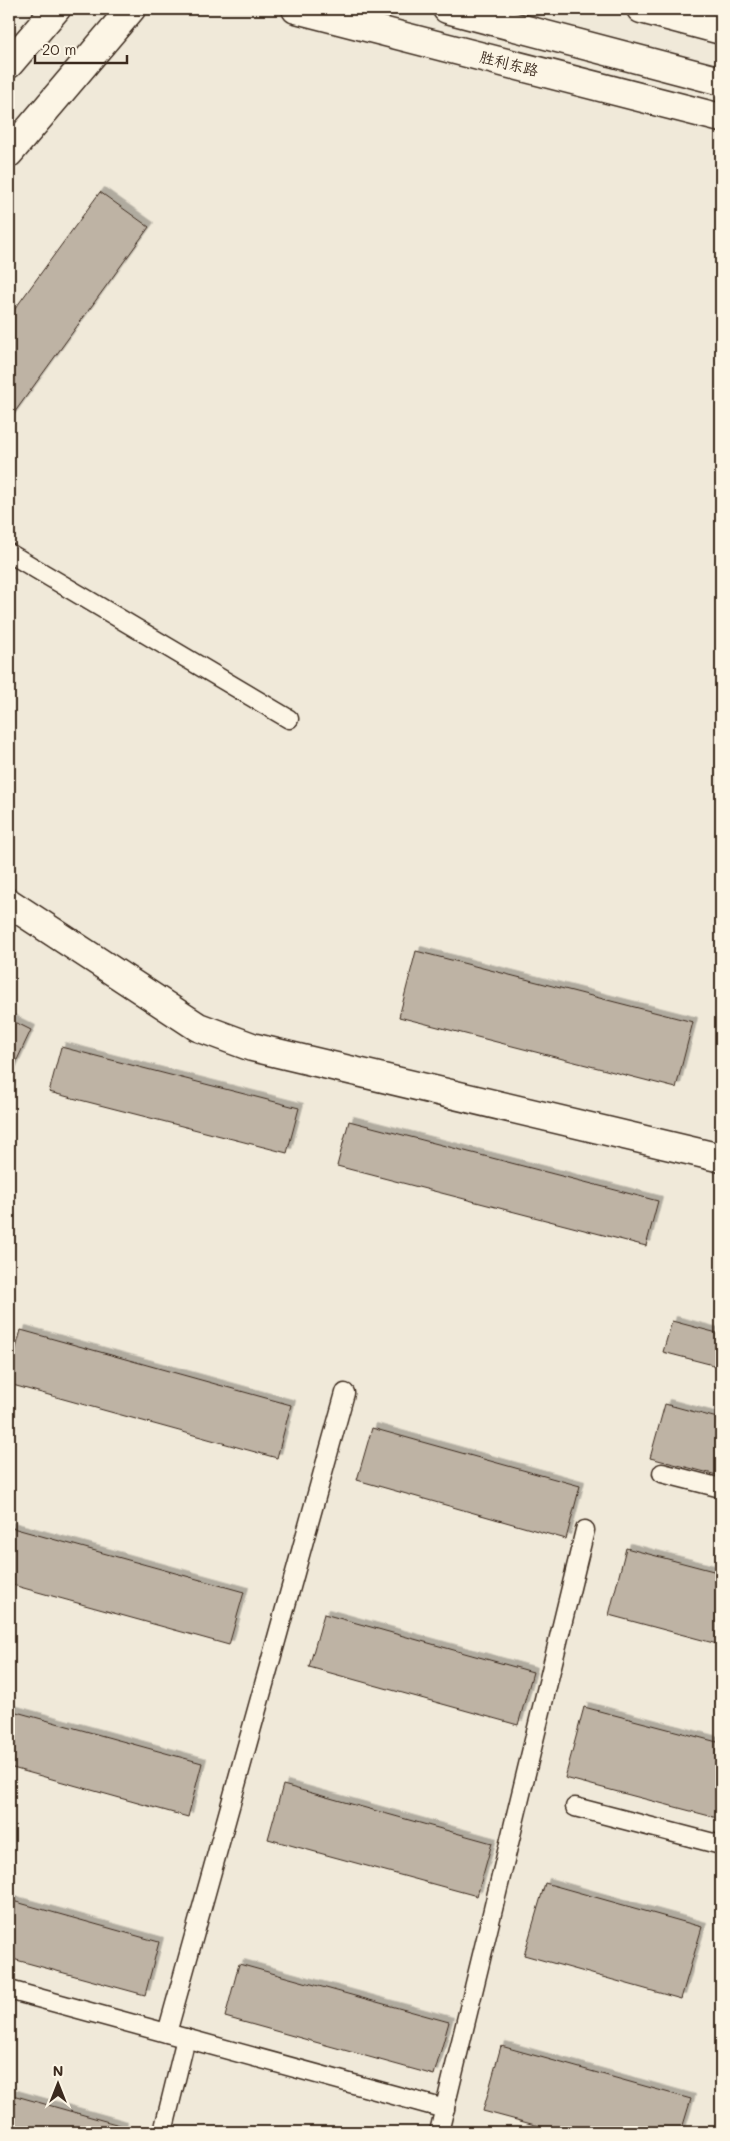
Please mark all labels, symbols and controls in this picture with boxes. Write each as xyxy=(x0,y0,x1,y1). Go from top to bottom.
scale bar xyxy=(35,32,128,64)
text: 20 m xyxy=(42,39,76,59)
street label: 胜利东路 xyxy=(478,46,541,80)
north arrow xyxy=(32,2058,82,2108)
text: N xyxy=(53,2061,63,2080)

